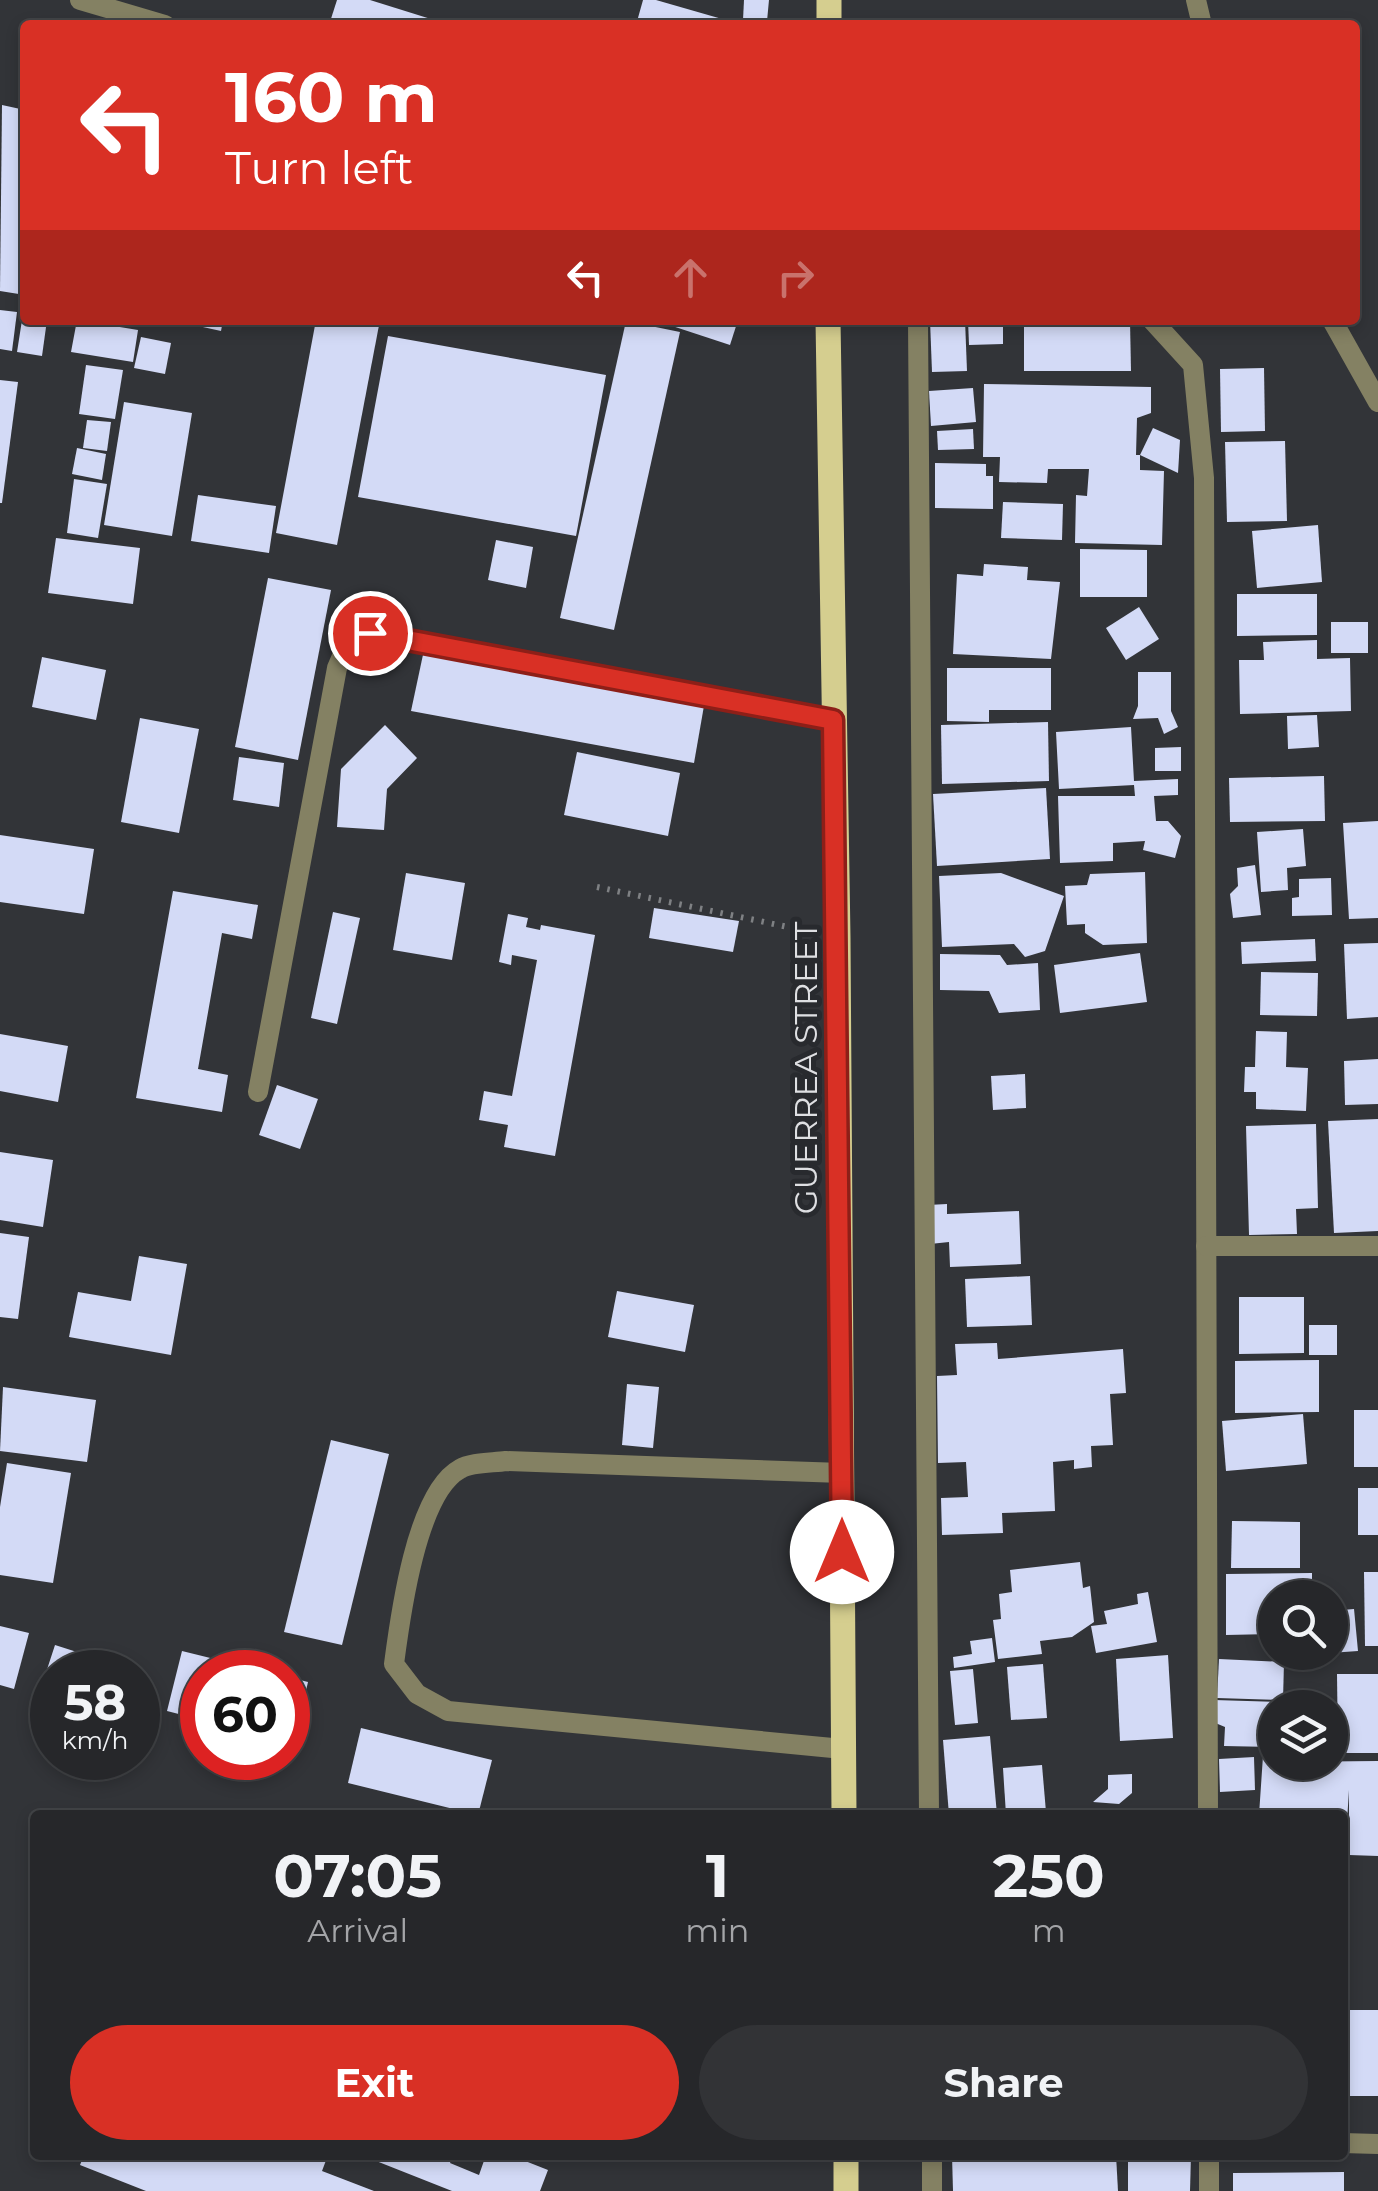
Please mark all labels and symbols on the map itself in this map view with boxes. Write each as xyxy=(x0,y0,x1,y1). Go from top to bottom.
pin xyxy=(328,591,413,676)
street label: GUERREA STREET xyxy=(786,921,825,1214)
position arrow xyxy=(790,1500,894,1604)
speed limit sign: 60 xyxy=(180,1650,310,1780)

